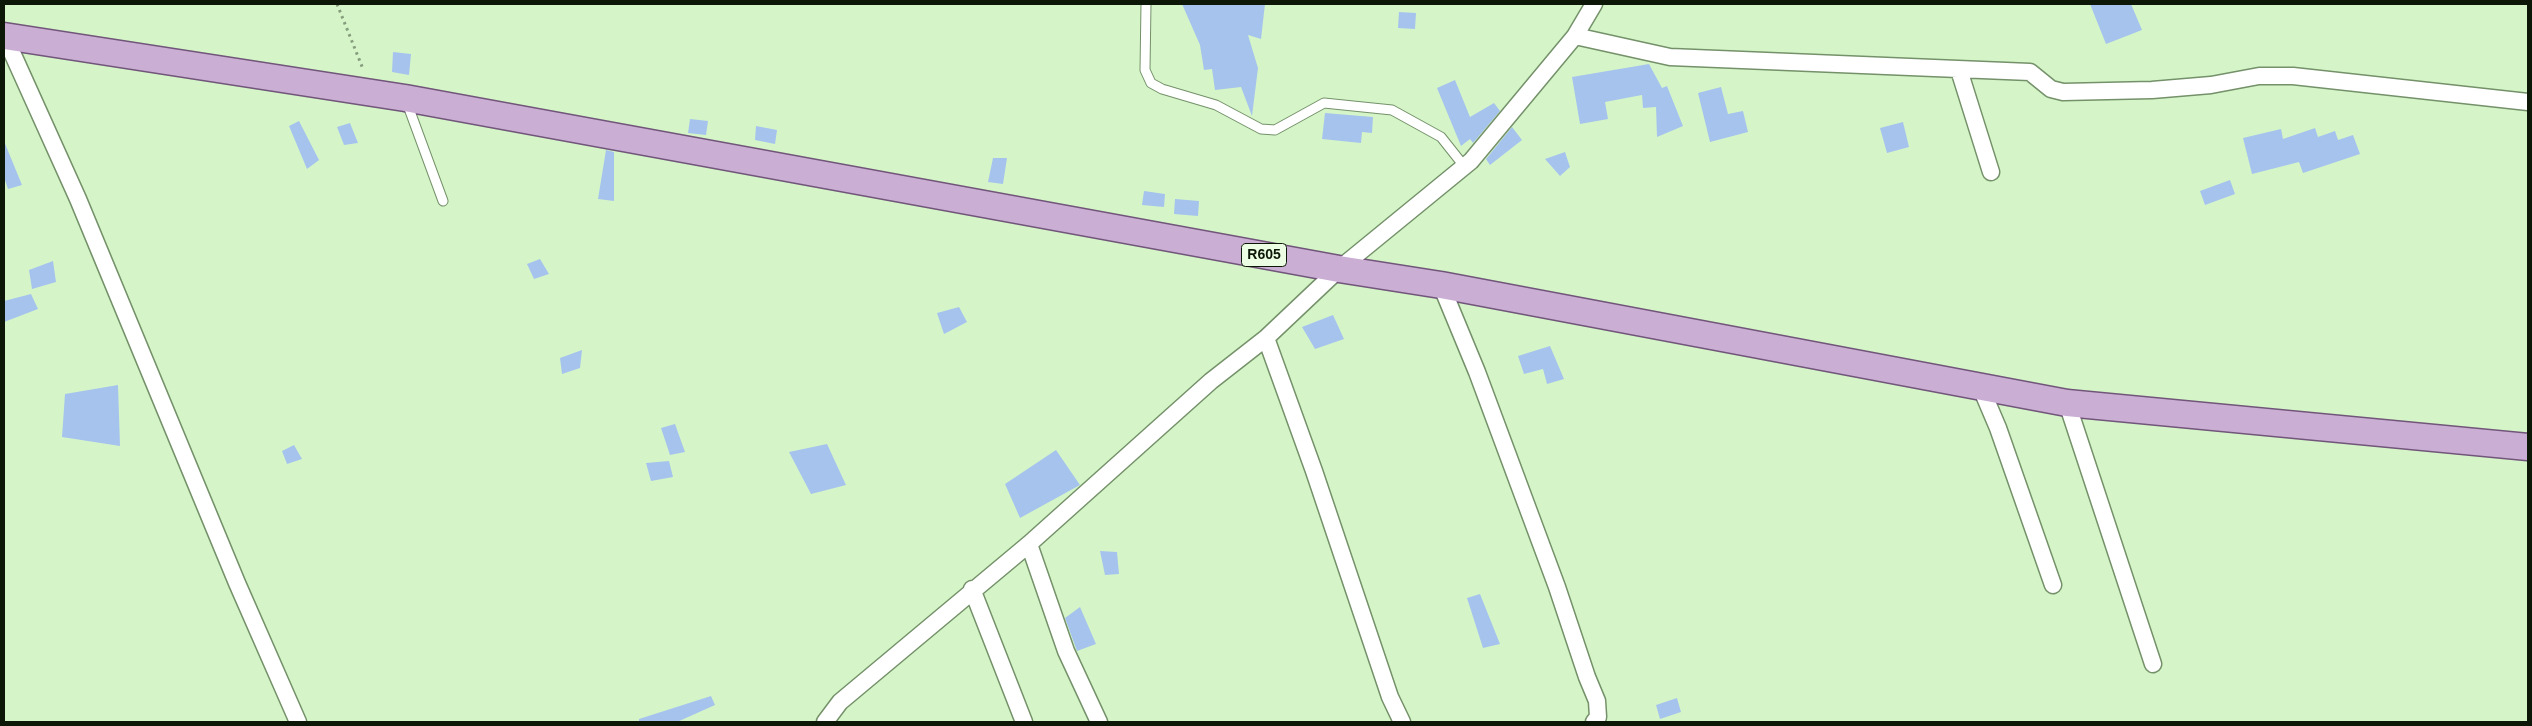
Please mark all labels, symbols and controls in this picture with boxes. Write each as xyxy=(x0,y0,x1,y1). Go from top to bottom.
road number: R605 xyxy=(1242,244,1286,266)

